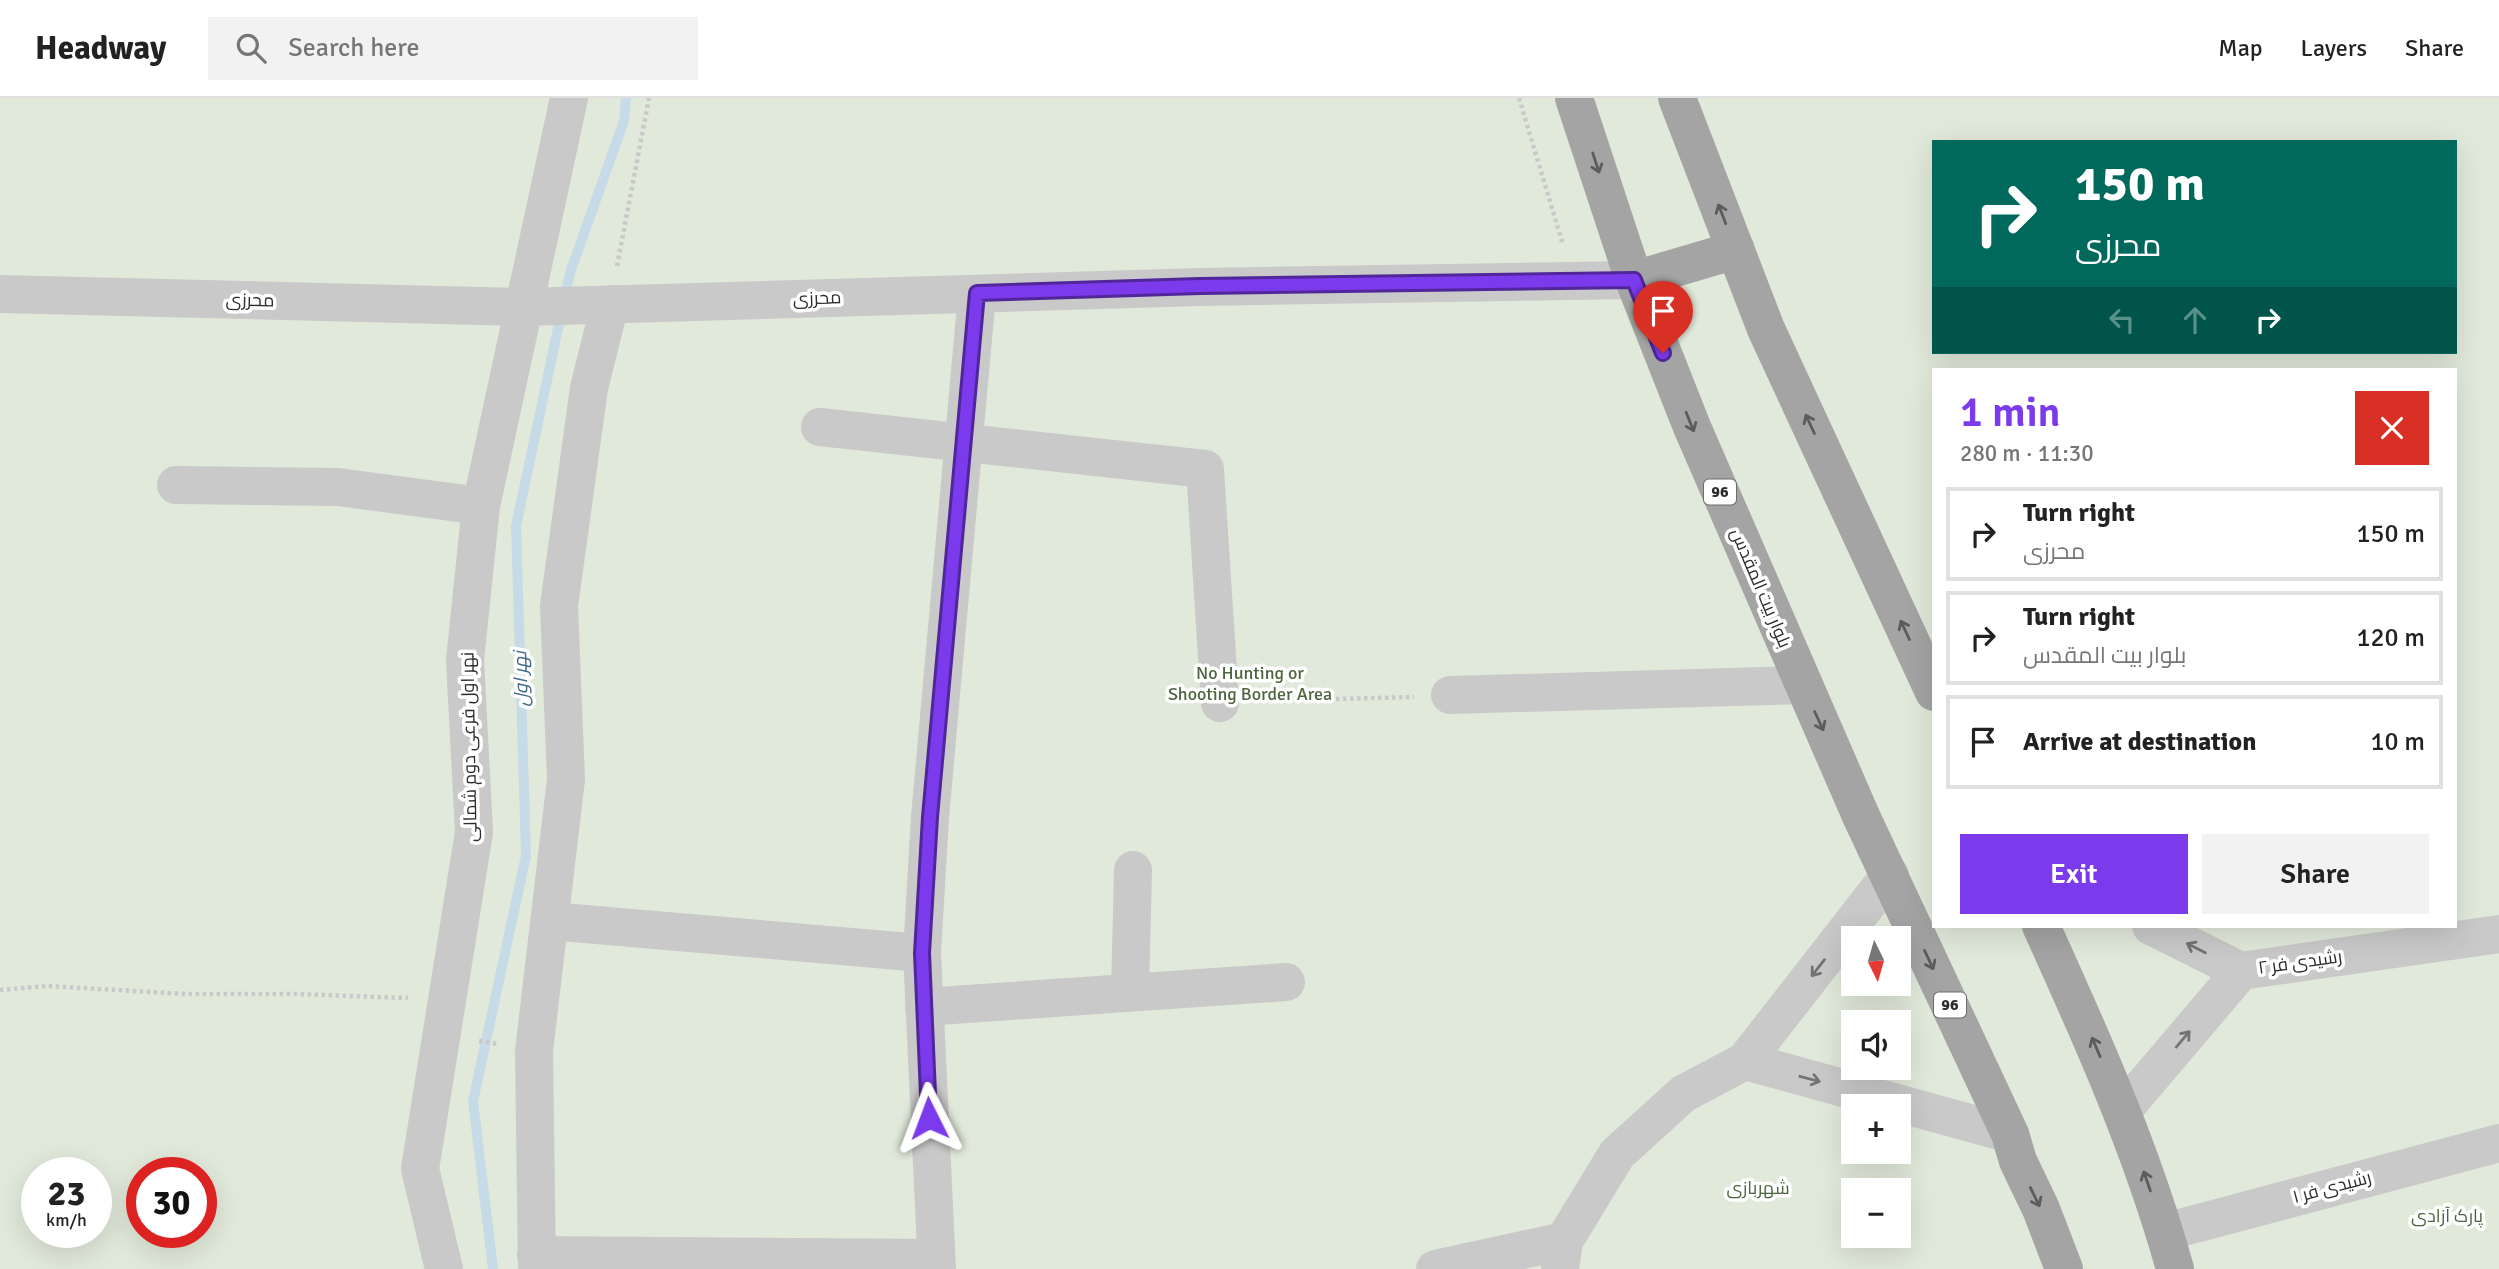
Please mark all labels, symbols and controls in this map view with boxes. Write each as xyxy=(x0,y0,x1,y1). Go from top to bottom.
search box xyxy=(208,17,698,80)
text: Headway xyxy=(35,28,166,69)
icon: search xyxy=(232,29,270,67)
text: Search here xyxy=(288,32,419,64)
text: Map xyxy=(2218,33,2263,63)
text: Layers xyxy=(2301,33,2367,63)
text: Share xyxy=(2405,33,2464,63)
one-way arrow xyxy=(1591,151,1603,173)
text: 150 m xyxy=(2075,154,2205,214)
icon: right xyxy=(1960,168,2051,259)
one-way arrow xyxy=(1714,204,1727,225)
text: محرزی xyxy=(2075,226,2162,265)
pin xyxy=(1633,281,1693,353)
street label: محرزی xyxy=(792,286,842,310)
street label: محرزی xyxy=(225,289,275,311)
icon: arrive xyxy=(1644,292,1682,330)
icon: left xyxy=(2103,301,2141,339)
icon: ahead xyxy=(2176,301,2214,339)
icon: right xyxy=(2249,301,2287,339)
text: 1 min xyxy=(1960,387,2061,438)
button: close xyxy=(2355,391,2429,465)
one-way arrow xyxy=(1685,411,1698,433)
one-way arrow xyxy=(1802,414,1816,435)
text: 280 m · 11:30 xyxy=(1960,439,2094,468)
road number: 96 xyxy=(1704,480,1736,504)
text: Turn right xyxy=(2023,497,2135,529)
icon: right xyxy=(1964,515,2002,553)
text: 150 m xyxy=(2356,518,2425,550)
street label: بلوار بیت المقدس xyxy=(1726,525,1796,651)
text: محرزی xyxy=(2023,537,2085,566)
text: Turn right xyxy=(2023,601,2135,633)
icon: right xyxy=(1964,619,2002,657)
one-way arrow xyxy=(1898,620,1911,641)
text: 120 m xyxy=(2356,622,2425,654)
text: بلوار بیت المقدس xyxy=(2023,641,2186,670)
water label: نهر اول xyxy=(508,649,534,707)
street label: نهر اول فرعی دوم شمالی xyxy=(456,652,483,842)
park label: No Hunting or Shooting Border Area xyxy=(1168,662,1332,705)
one-way arrow xyxy=(1813,710,1826,732)
icon: arrive xyxy=(1964,723,2002,761)
text: Arrive at destination xyxy=(2023,726,2256,758)
text: 10 m xyxy=(2370,726,2425,758)
button: Exit xyxy=(1960,834,2188,914)
button: Share xyxy=(2202,834,2429,914)
north arrow xyxy=(1841,926,1911,996)
map controls xyxy=(1841,926,1911,1248)
one-way arrow xyxy=(2186,941,2207,955)
street label: رشیدی فر ۲ xyxy=(2257,945,2343,979)
one-way arrow xyxy=(1923,949,1936,970)
one-way arrow xyxy=(1810,958,1825,976)
road number: 96 xyxy=(1934,992,1966,1018)
button: sound xyxy=(1841,1010,1911,1080)
one-way arrow xyxy=(2175,1031,2190,1049)
one-way arrow xyxy=(2089,1037,2102,1059)
one-way arrow xyxy=(1799,1073,1821,1086)
position arrow xyxy=(892,1081,966,1155)
button: + xyxy=(1841,1094,1911,1164)
speed limit sign: 30 xyxy=(126,1157,217,1248)
street label: رشیدی فر ۱ xyxy=(2290,1166,2374,1208)
one-way arrow xyxy=(2140,1170,2152,1192)
text: 23 xyxy=(48,1172,85,1215)
park label: شهربازی xyxy=(1726,1177,1790,1199)
button: − xyxy=(1841,1178,1911,1248)
one-way arrow xyxy=(2029,1186,2042,1207)
park label: پارک آزادی xyxy=(2411,1205,2483,1228)
text: km/h xyxy=(46,1209,87,1231)

